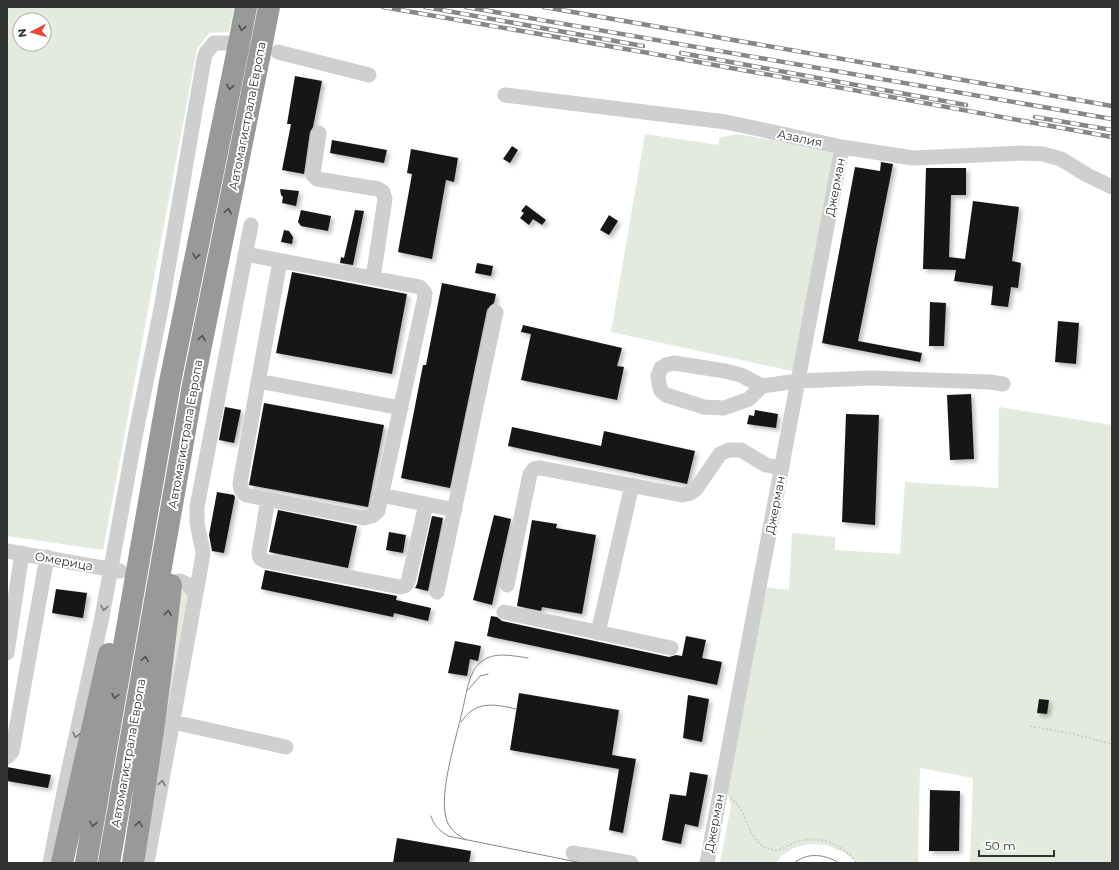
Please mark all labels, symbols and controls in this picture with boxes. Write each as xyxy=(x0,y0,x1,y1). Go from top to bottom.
north arrow xyxy=(12,12,52,52)
one-way arrow xyxy=(239,25,247,31)
text: N xyxy=(15,28,29,38)
street label: Автомагистрала Европа xyxy=(225,40,269,192)
one-way arrow xyxy=(227,84,235,90)
street label: Азалия xyxy=(776,126,824,150)
street label: Джерман xyxy=(822,157,848,217)
one-way arrow xyxy=(223,208,232,214)
one-way arrow xyxy=(192,252,201,259)
one-way arrow xyxy=(198,335,206,341)
street label: Автомагистрала Европа xyxy=(164,358,206,510)
street label: Джерман xyxy=(762,475,788,535)
street label: Омерица xyxy=(34,549,94,573)
one-way arrow xyxy=(100,604,109,611)
one-way arrow xyxy=(164,609,173,616)
one-way arrow xyxy=(140,656,148,662)
street label: Автомагистрала Европа xyxy=(107,677,149,829)
one-way arrow xyxy=(112,693,120,699)
one-way arrow xyxy=(73,731,81,738)
one-way arrow xyxy=(157,780,166,786)
street label: Джерман xyxy=(701,793,727,853)
one-way arrow xyxy=(89,821,98,827)
one-way arrow xyxy=(134,821,143,828)
scale bar xyxy=(979,832,1054,858)
text: 50 m xyxy=(985,838,1016,853)

